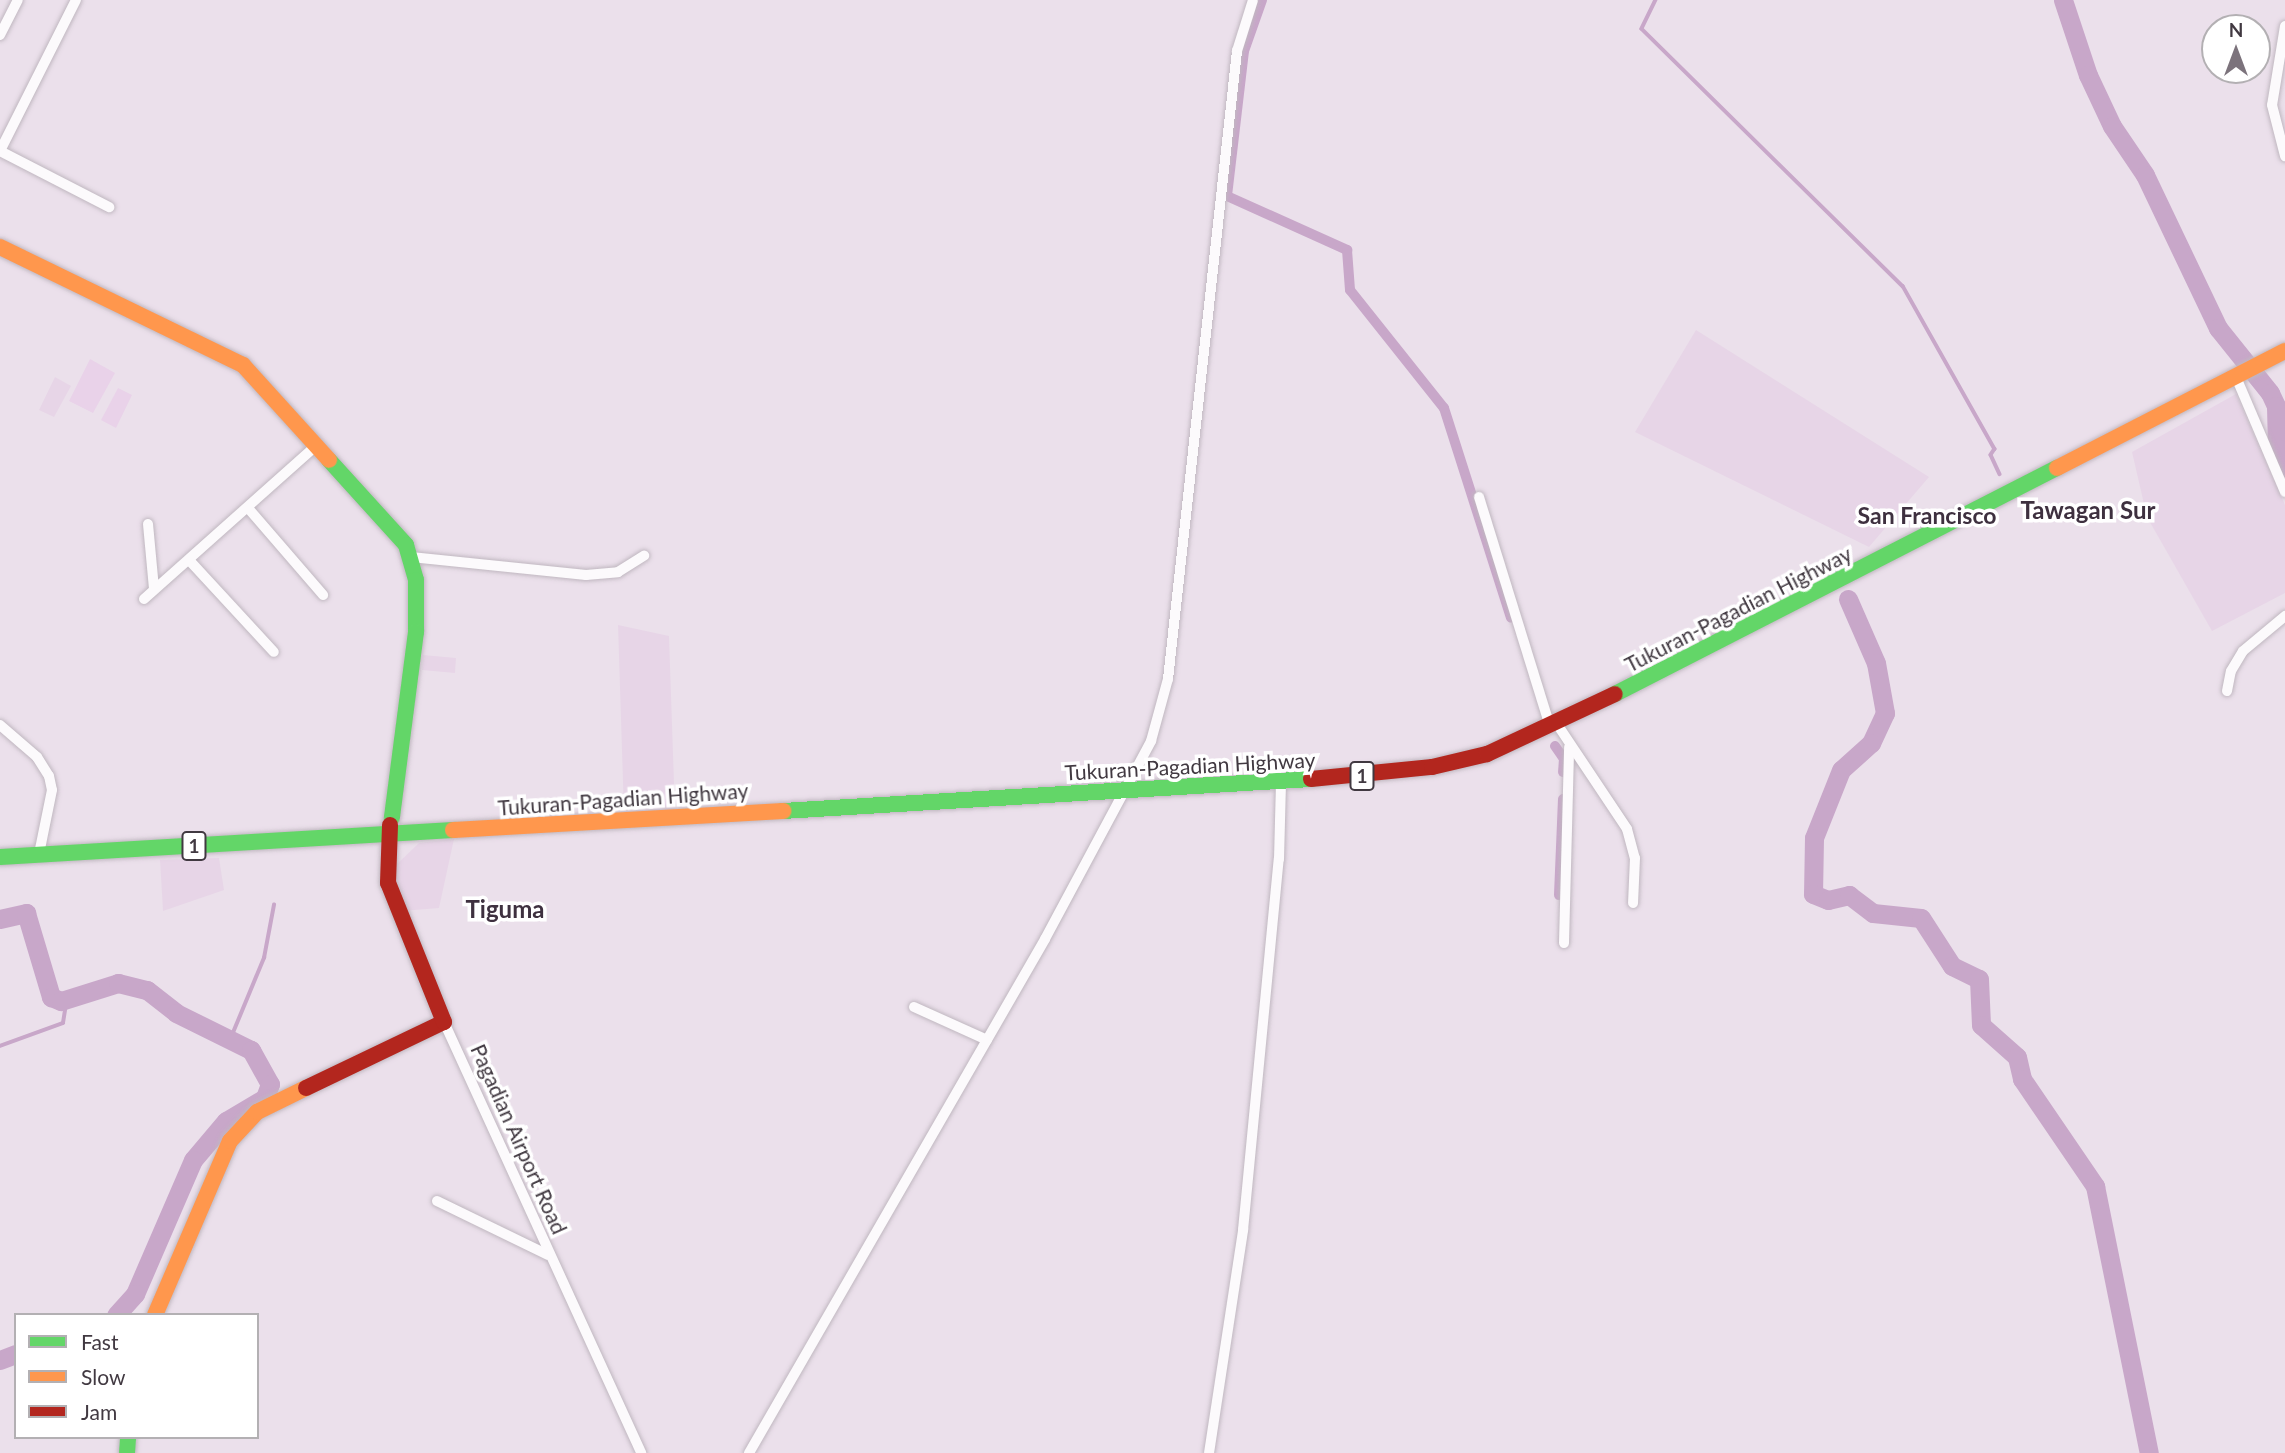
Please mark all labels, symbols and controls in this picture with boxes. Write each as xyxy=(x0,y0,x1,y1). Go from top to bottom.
north arrow xyxy=(2201,14,2271,84)
text: N xyxy=(2229,18,2243,41)
district label: Tawagan Sur xyxy=(2021,496,2155,524)
district label: San Francisco xyxy=(1858,501,1996,529)
street label: Tukuran-Pagadian Highway xyxy=(1620,541,1856,677)
street label: Tukuran-Pagadian Highway xyxy=(1064,747,1316,785)
road number: 1 xyxy=(1348,761,1376,792)
street label: Tukuran-Pagadian Highway xyxy=(497,778,749,820)
road number: 1 xyxy=(180,831,208,862)
district label: Tiguma xyxy=(466,895,544,923)
street label: Pagadian Airport Road xyxy=(466,1040,572,1238)
legend xyxy=(14,1313,259,1439)
text: Fast xyxy=(81,1329,118,1354)
text: Slow xyxy=(81,1364,125,1389)
text: Jam xyxy=(81,1399,117,1424)

